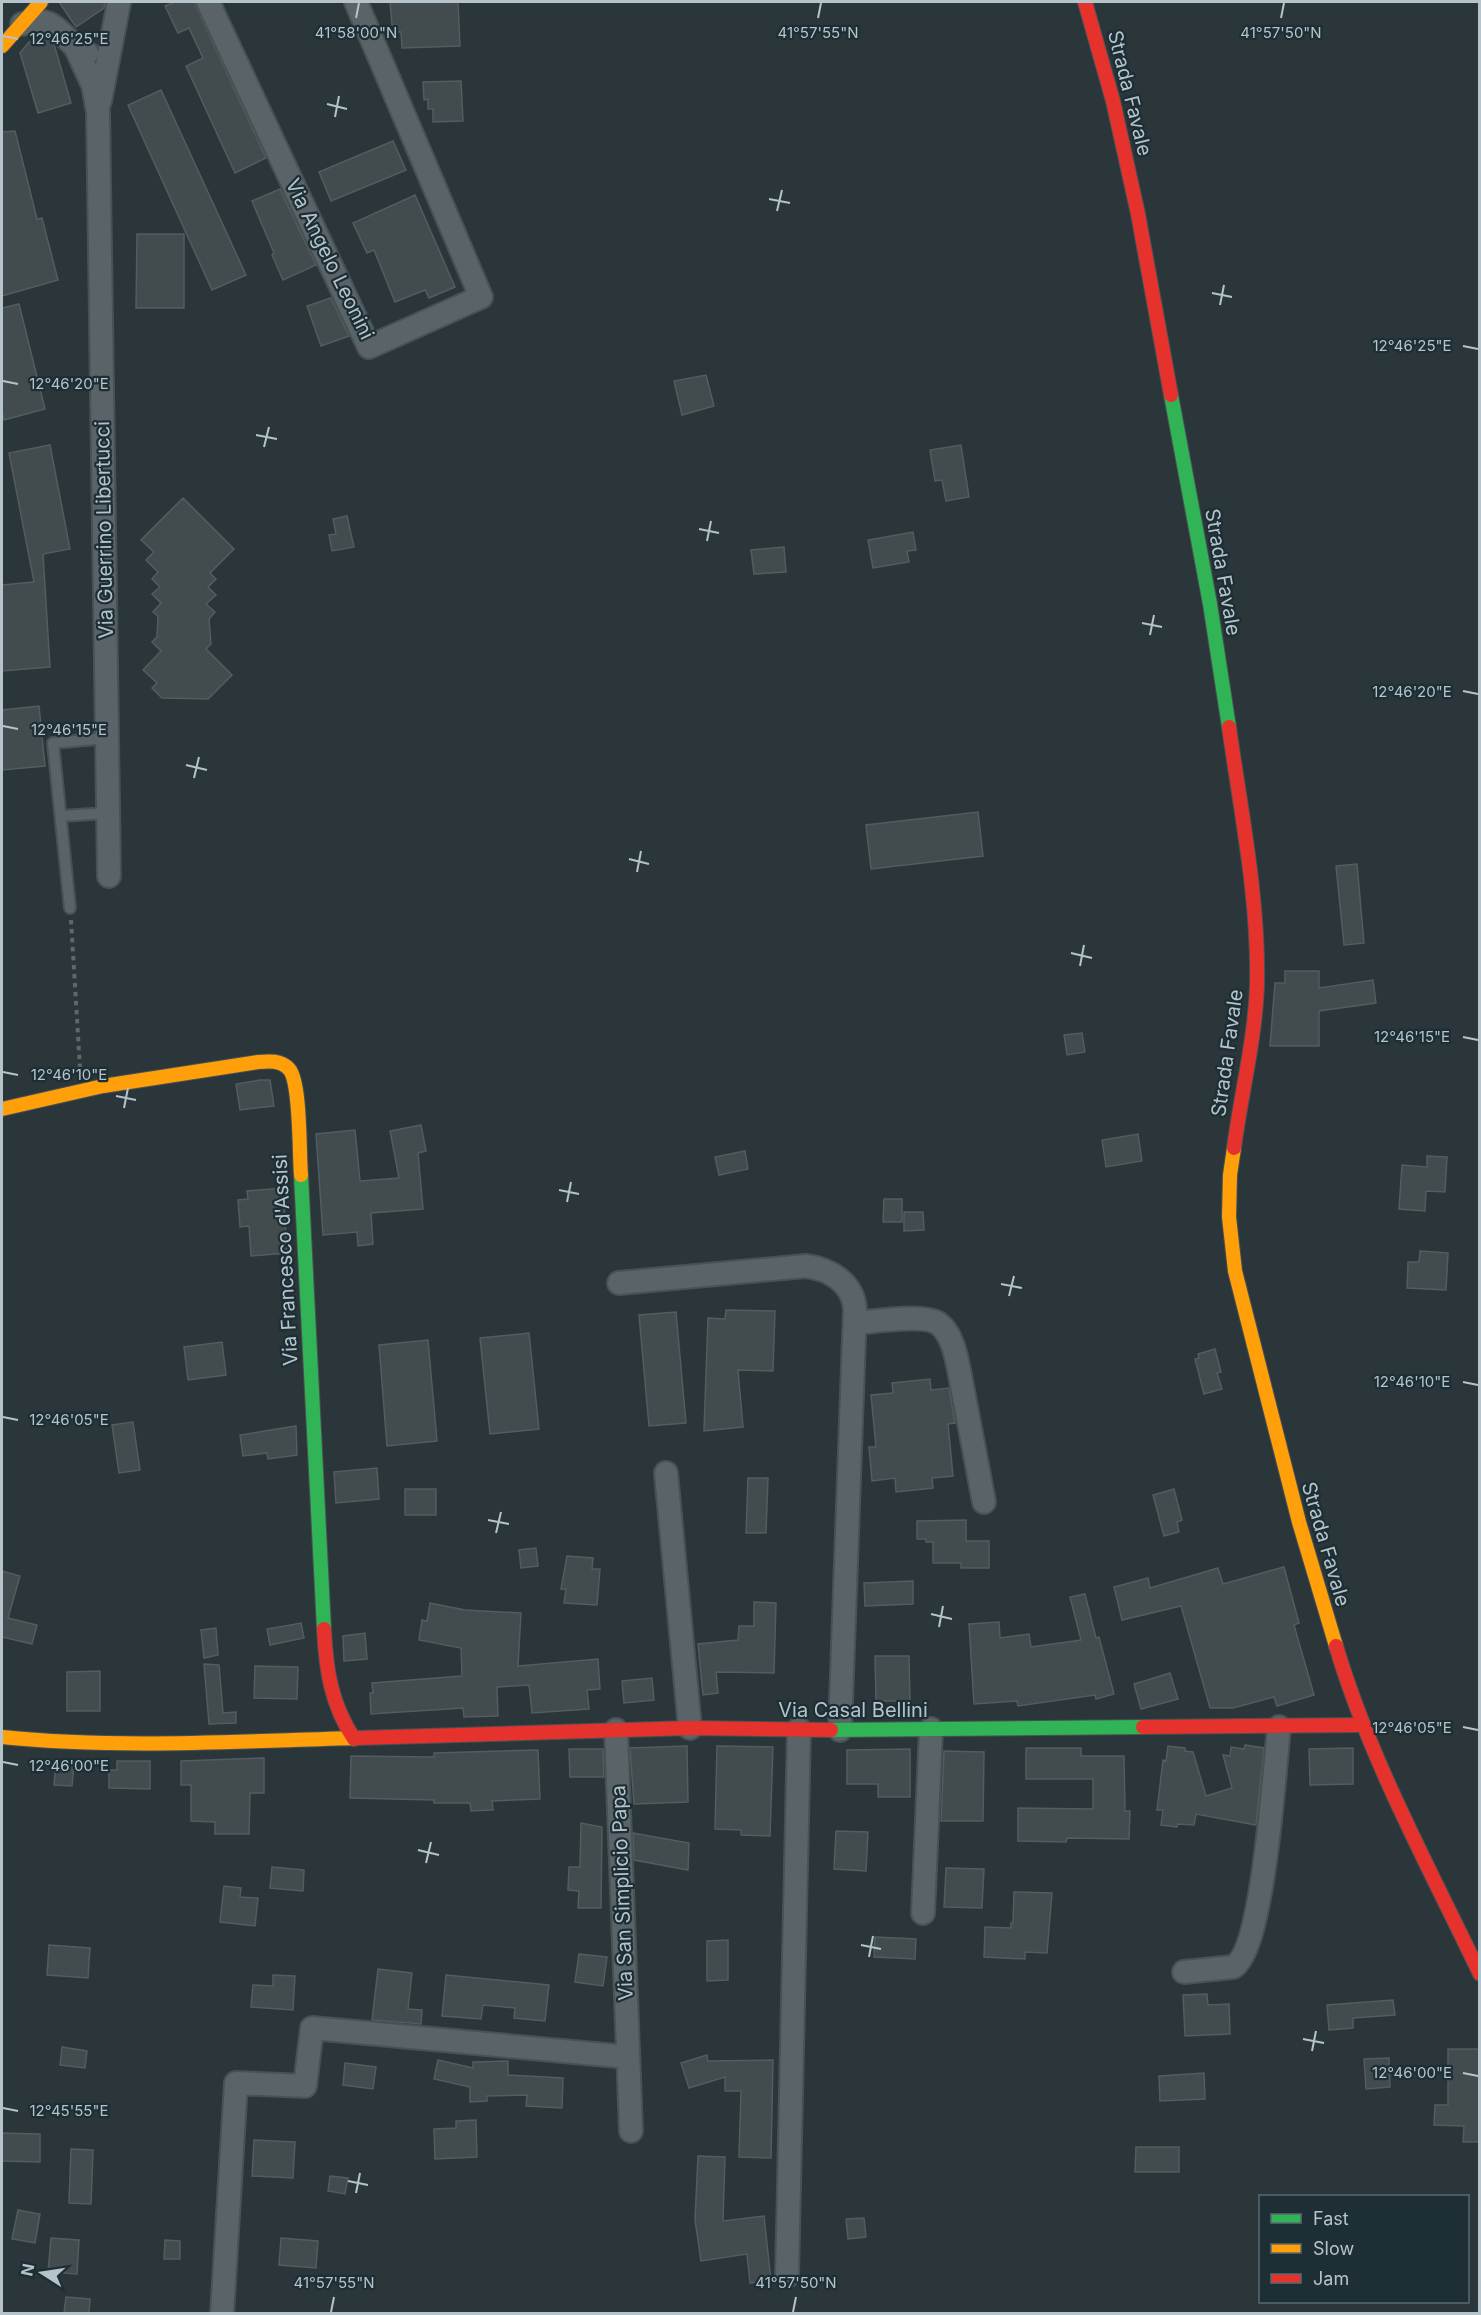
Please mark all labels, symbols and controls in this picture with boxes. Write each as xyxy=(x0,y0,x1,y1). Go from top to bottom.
text: 41°58'00"N xyxy=(315,23,397,42)
text: 41°57'55"N xyxy=(778,23,858,42)
text: 41°57'50"N xyxy=(1240,23,1322,42)
street label: Strada Favale xyxy=(1103,28,1157,158)
text: 12°46'25"E xyxy=(29,29,109,48)
street label: Via Angelo Leonini xyxy=(281,175,379,343)
text: 12°46'25"E xyxy=(1372,336,1452,355)
text: 12°46'20"E xyxy=(29,374,109,393)
street label: Via Guerrino Libertucci xyxy=(90,421,118,639)
street label: Strada Favale xyxy=(1200,507,1246,637)
text: 12°46'20"E xyxy=(1372,682,1452,701)
text: 12°46'15"E xyxy=(31,720,107,739)
street label: Strada Favale xyxy=(1206,988,1248,1118)
text: 12°46'15"E xyxy=(1374,1027,1450,1046)
text: 12°46'10"E xyxy=(31,1065,107,1084)
street label: Via Francesco d'Assisi xyxy=(267,1154,303,1366)
text: 12°46'10"E xyxy=(1374,1372,1450,1391)
text: 12°46'05"E xyxy=(29,1410,109,1429)
street label: Strada Favale xyxy=(1297,1479,1355,1609)
street label: Via Casal Bellini xyxy=(778,1698,928,1722)
text: 12°46'05"E xyxy=(1372,1718,1452,1737)
text: 12°46'00"E xyxy=(29,1756,109,1775)
street label: Via San Simplicio Papa xyxy=(606,1785,638,2001)
text: 12°46'00"E xyxy=(1372,2063,1452,2082)
text: 12°45'55"E xyxy=(30,2101,108,2120)
legend xyxy=(1259,2195,1469,2303)
text: Fast xyxy=(1313,2208,1349,2229)
text: Slow xyxy=(1313,2238,1354,2259)
north arrow xyxy=(12,2243,72,2303)
text: N xyxy=(16,2262,38,2278)
text: Jam xyxy=(1313,2268,1349,2289)
text: 41°57'55"N xyxy=(294,2273,374,2292)
text: 41°57'50"N xyxy=(755,2273,837,2292)

